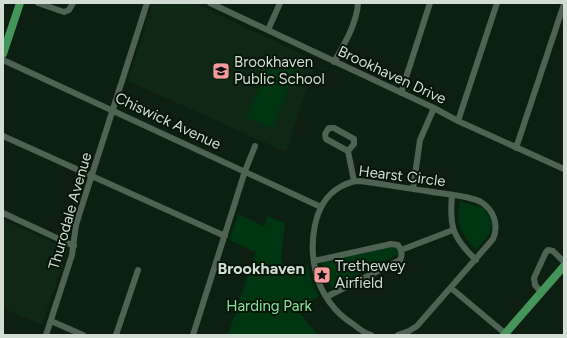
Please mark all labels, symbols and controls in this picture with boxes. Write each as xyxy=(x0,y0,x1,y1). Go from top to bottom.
street label: Brookhaven Drive xyxy=(335,42,449,108)
place label: Brookhaven Public School xyxy=(234,53,325,88)
school or university icon: Brookhaven Public School xyxy=(211,61,231,81)
street label: Chiswick Avenue xyxy=(112,89,224,153)
street label: Thurodale Avenue xyxy=(45,150,95,272)
street label: Hearst Circle xyxy=(357,162,447,190)
place label: Trethewey Airfield xyxy=(335,257,405,292)
district label: Brookhaven xyxy=(217,259,305,278)
place icon: Trethewey Airfield xyxy=(312,265,332,285)
park label: Harding Park xyxy=(226,297,313,315)

